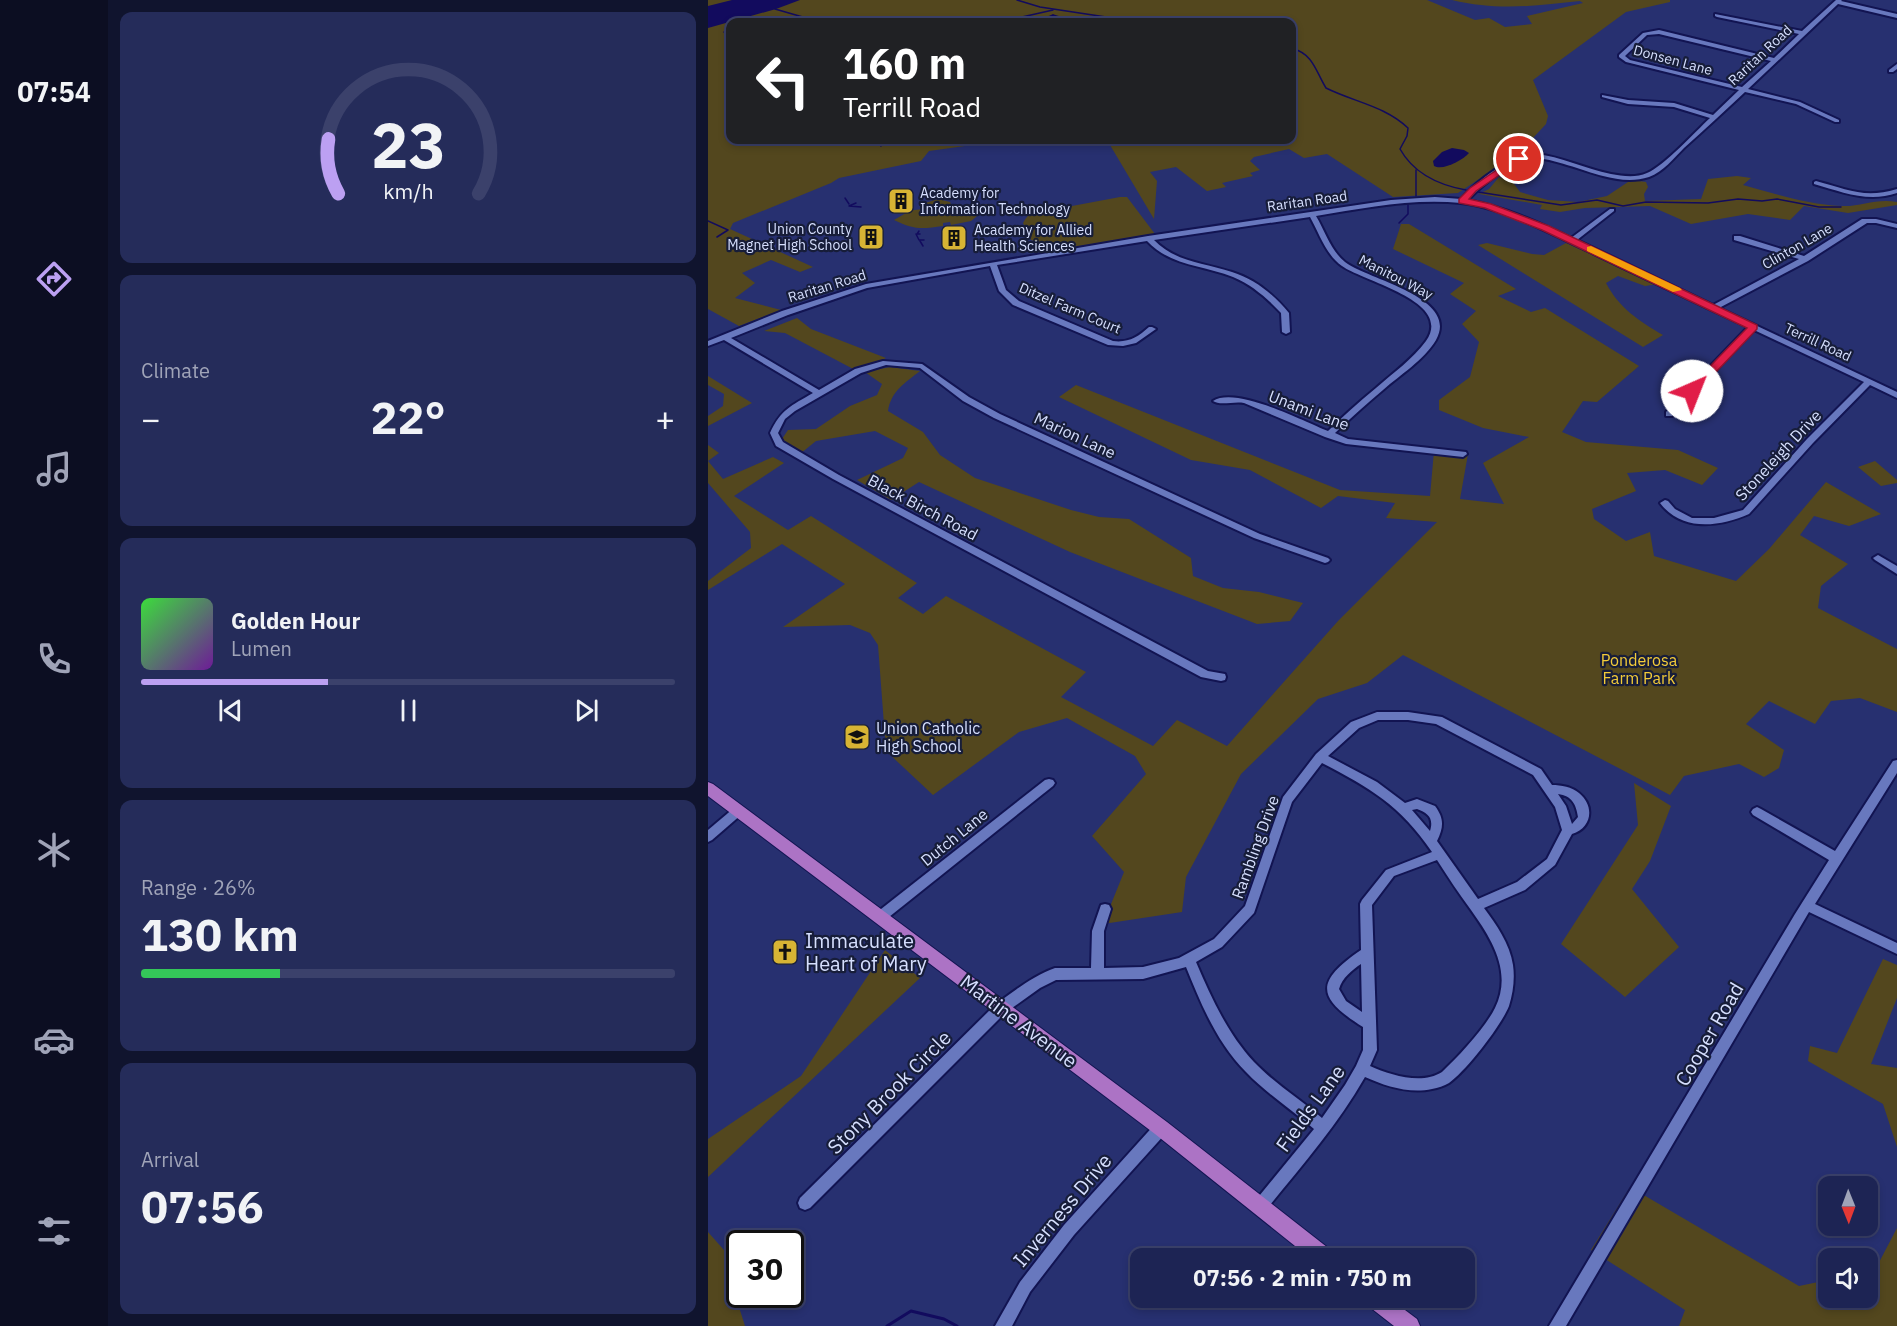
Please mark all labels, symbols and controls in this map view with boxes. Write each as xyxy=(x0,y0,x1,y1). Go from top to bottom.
street label: Raritan Road xyxy=(1724,21,1796,89)
text: 160 m xyxy=(843,36,966,91)
street label: Donsen Lane xyxy=(1632,41,1715,79)
icon: left xyxy=(744,42,822,120)
text: 07:54 xyxy=(17,74,91,109)
text: Terrill Road xyxy=(843,89,981,124)
text: 23 xyxy=(371,105,445,186)
pin xyxy=(1493,133,1544,184)
icon: arrive xyxy=(1502,142,1535,175)
text: km/h xyxy=(383,178,433,206)
place label: Academy for Information Technology xyxy=(920,184,1070,218)
building icon: Academy for Information Technology xyxy=(886,186,916,216)
street label: Raritan Road xyxy=(1266,186,1348,216)
street label: Clinton Lane xyxy=(1759,219,1836,273)
place label: Union County Magnet High School xyxy=(727,220,852,254)
place label: Academy for Allied Health Sciences xyxy=(974,221,1092,255)
building icon: Union County Magnet High School xyxy=(856,222,886,252)
building icon: Academy for Allied Health Sciences xyxy=(939,223,969,253)
street label: Manitou Way xyxy=(1356,251,1436,303)
icon: directions xyxy=(33,258,75,300)
street label: Raritan Road xyxy=(786,266,868,306)
street label: Ditzel Farm Court xyxy=(1016,278,1124,338)
street label: Terrill Road xyxy=(1782,319,1854,365)
text: Climate xyxy=(141,357,210,384)
position arrow xyxy=(1660,359,1724,423)
street label: Unami Lane xyxy=(1266,385,1352,435)
text: 22° xyxy=(370,388,446,446)
text: − xyxy=(141,397,161,440)
text: + xyxy=(655,397,675,440)
street label: Stoneleigh Drive xyxy=(1731,405,1825,505)
street label: Marion Lane xyxy=(1031,407,1119,463)
icon: music xyxy=(33,448,75,490)
street label: Black Birch Road xyxy=(865,470,981,544)
text: Golden Hour xyxy=(231,606,360,635)
text: Lumen xyxy=(231,635,292,662)
icon: phone xyxy=(33,638,75,680)
park label: Ponderosa Farm Park xyxy=(1601,650,1678,688)
icon: previous xyxy=(214,694,247,727)
icon: pause xyxy=(392,694,425,727)
icon: next xyxy=(570,694,603,727)
place label: Union Catholic High School xyxy=(876,718,980,756)
school or university icon: Union Catholic High School xyxy=(842,722,872,752)
street label: Rambling Drive xyxy=(1227,792,1283,901)
street label: Dutch Lane xyxy=(916,804,992,870)
icon: climate xyxy=(33,829,75,871)
text: Range · 26% xyxy=(141,874,256,901)
text: 130 km xyxy=(141,905,299,963)
place label: Immaculate Heart of Mary xyxy=(805,927,927,977)
church icon: Immaculate Heart of Mary xyxy=(770,937,800,967)
street label: Martine Avenue xyxy=(955,968,1083,1074)
street label: Cooper Road xyxy=(1668,977,1750,1091)
icon: car xyxy=(33,1019,75,1061)
street label: Stony Brook Circle xyxy=(821,1024,957,1160)
street label: Fields Lane xyxy=(1269,1059,1351,1157)
text: Arrival xyxy=(141,1146,199,1173)
street label: Inverness Drive xyxy=(1007,1148,1117,1272)
north arrow xyxy=(1818,1176,1878,1236)
map controls xyxy=(1818,1176,1878,1308)
text: 07:56 xyxy=(141,1177,264,1235)
icon: filters xyxy=(33,1210,75,1252)
speed limit sign: 30 xyxy=(726,1230,804,1308)
button: sound xyxy=(1818,1248,1878,1308)
text: 07:56 · 2 min · 750 m xyxy=(1193,1263,1412,1292)

